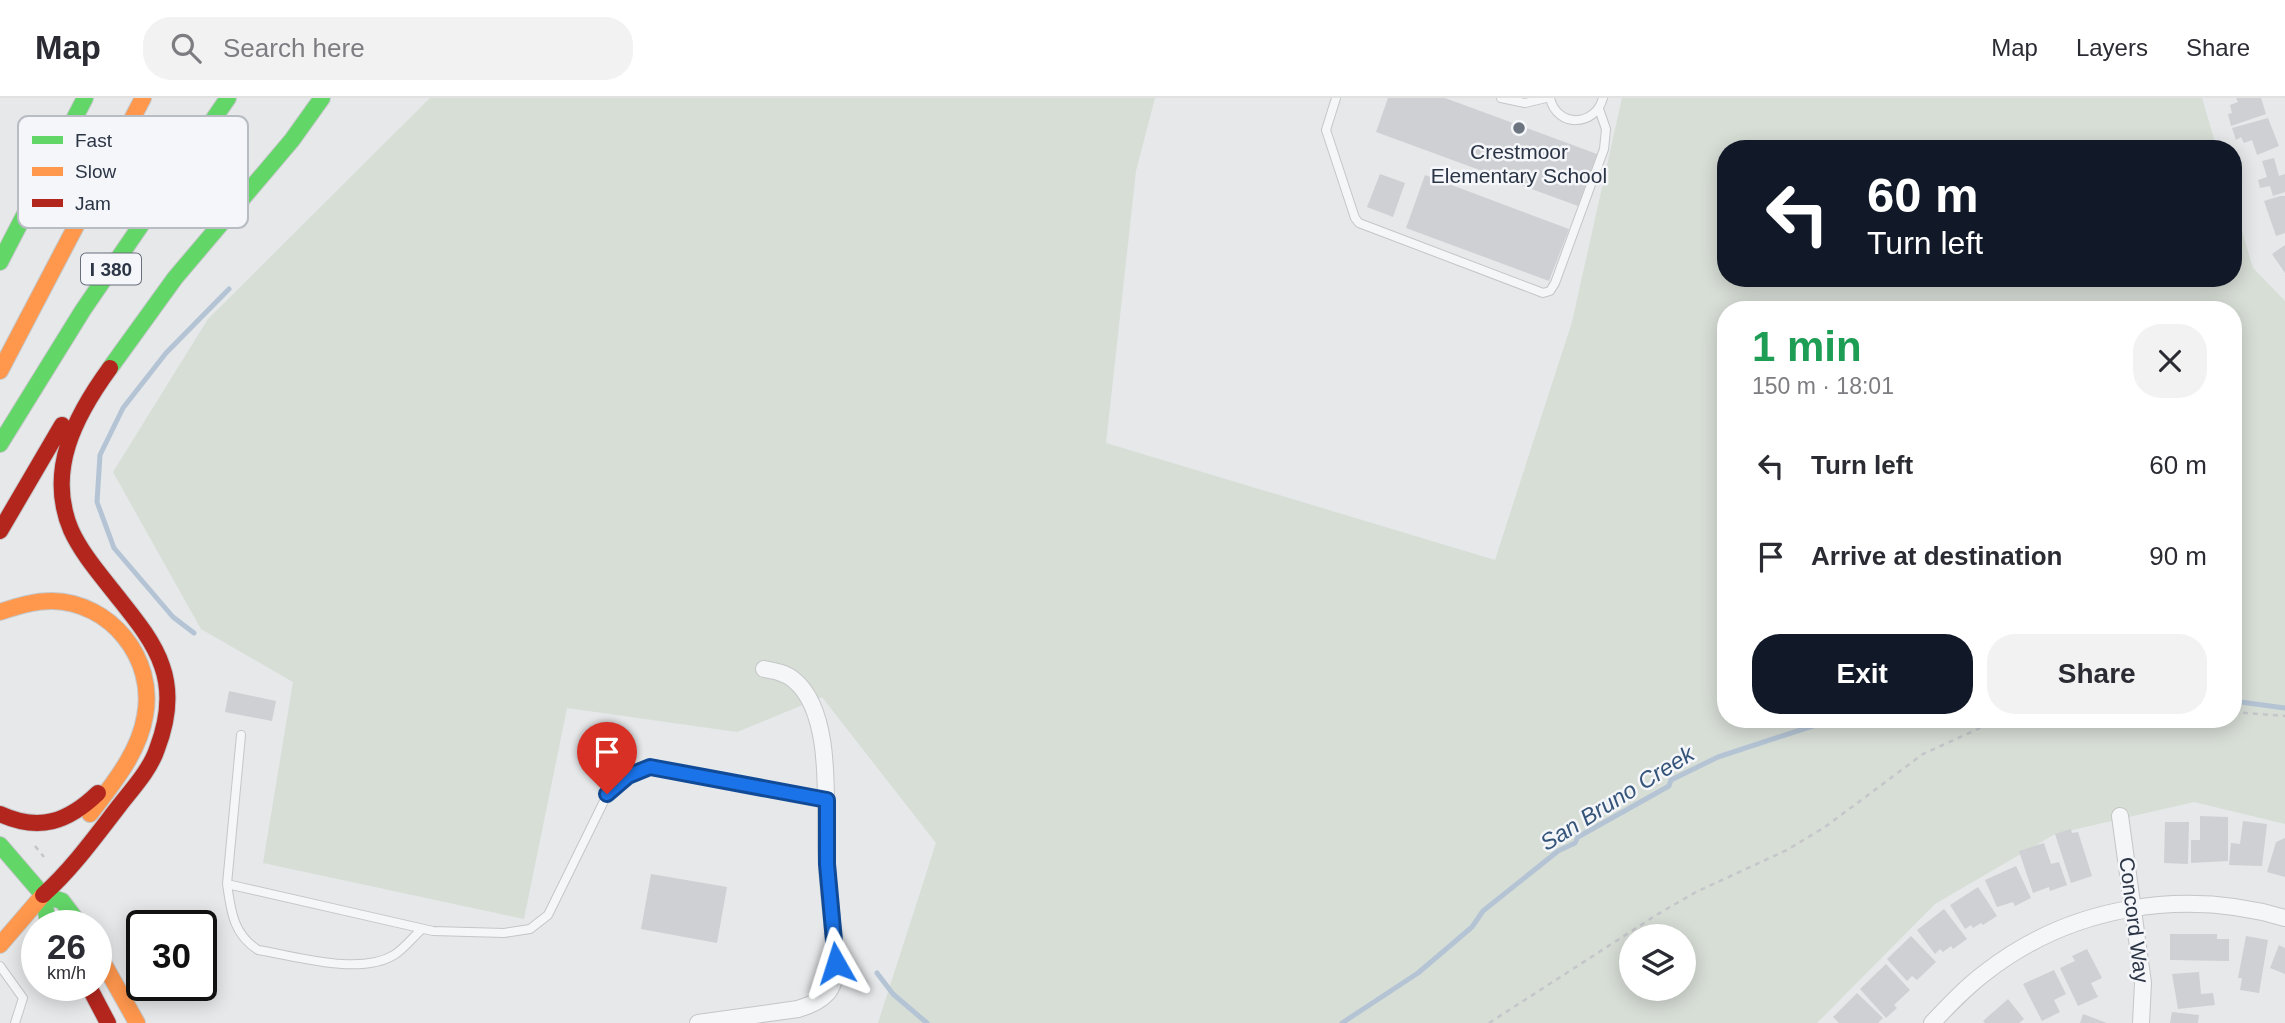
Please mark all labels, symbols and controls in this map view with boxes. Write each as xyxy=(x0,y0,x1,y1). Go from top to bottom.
search box xyxy=(143,17,633,80)
text: Map xyxy=(35,29,101,66)
icon: search xyxy=(167,29,205,67)
text: Search here xyxy=(223,33,365,63)
text: Map xyxy=(1991,34,2038,61)
text: Layers xyxy=(2076,34,2148,61)
text: Share xyxy=(2186,34,2250,61)
legend xyxy=(18,116,248,228)
marker: Crestmoor Elementary School xyxy=(1511,120,1527,136)
text: Fast xyxy=(75,130,113,151)
place label: Crestmoor Elementary School xyxy=(1431,140,1607,187)
text: Slow xyxy=(75,161,116,182)
icon: left xyxy=(1752,168,1843,259)
text: 60 m xyxy=(1867,168,1979,222)
text: Jam xyxy=(75,193,111,214)
text: Turn left xyxy=(1867,225,1983,261)
road number: I 380 xyxy=(81,253,141,284)
text: 1 min xyxy=(1752,323,1862,370)
button: close xyxy=(2133,324,2207,398)
text: 150 m · 18:01 xyxy=(1752,373,1894,399)
icon: left xyxy=(1752,447,1790,485)
text: Turn left xyxy=(1811,450,1913,480)
text: 60 m xyxy=(2149,450,2207,480)
icon: arrive xyxy=(1752,538,1790,576)
text: Arrive at destination xyxy=(1811,541,2062,571)
text: 90 m xyxy=(2149,541,2207,571)
button: Exit xyxy=(1752,634,1973,714)
button: Share xyxy=(1987,634,2207,714)
pin xyxy=(577,722,637,794)
icon: arrive xyxy=(588,733,626,771)
water label: San Bruno Creek xyxy=(1535,739,1700,856)
street label: Concord Way xyxy=(2115,856,2154,985)
speed limit sign: 30 xyxy=(126,910,217,1001)
map controls xyxy=(1619,924,1696,1001)
button: layers xyxy=(1619,924,1696,1001)
position arrow xyxy=(799,926,873,1000)
text: 26 xyxy=(47,927,86,966)
text: km/h xyxy=(47,963,86,983)

